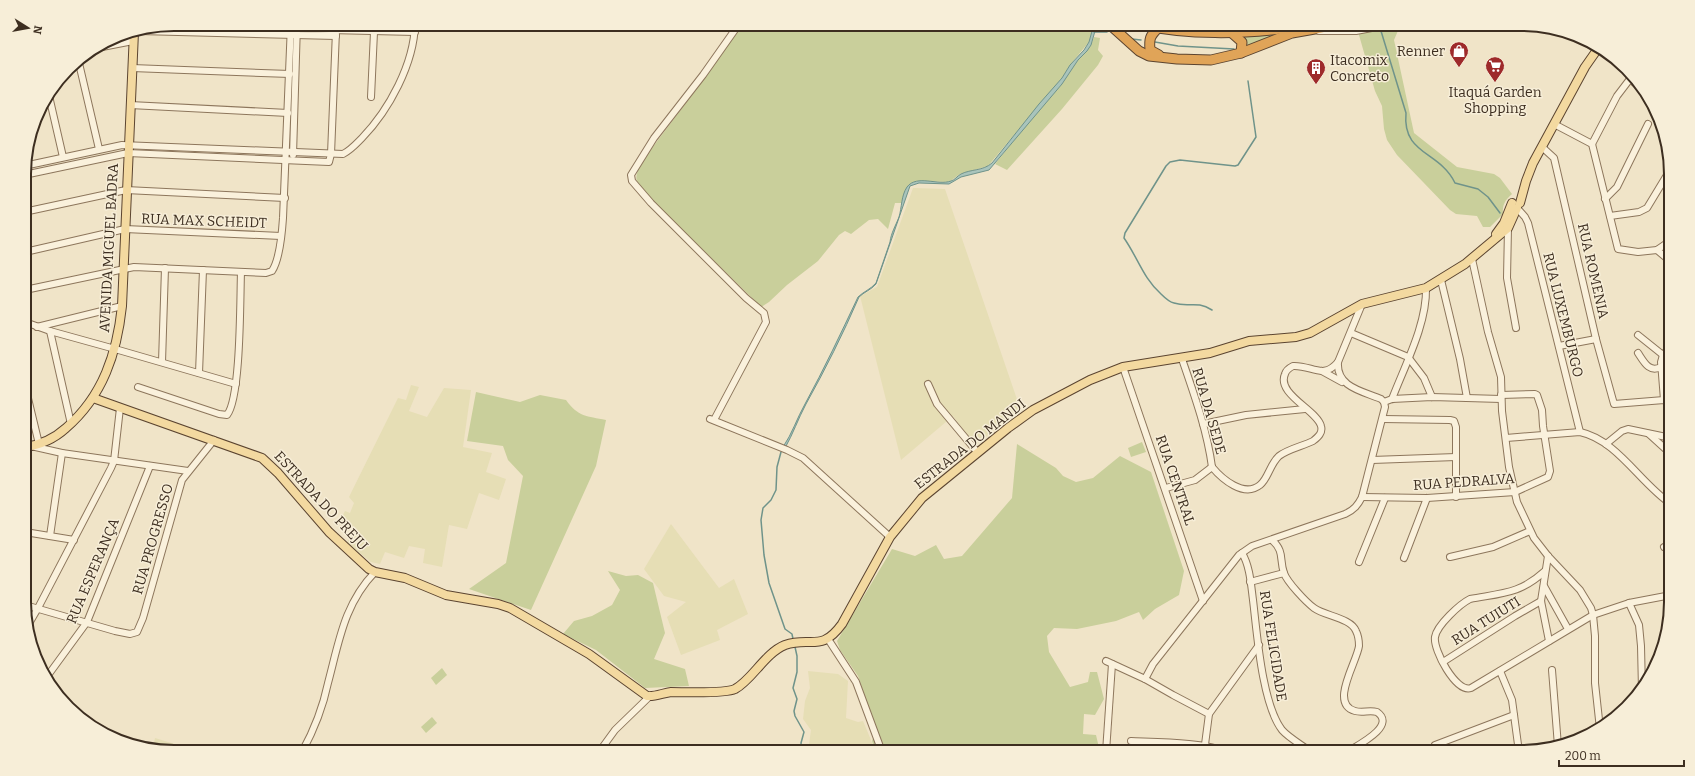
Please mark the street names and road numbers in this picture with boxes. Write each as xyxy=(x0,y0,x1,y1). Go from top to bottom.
street label: AVENIDA MIGUEL BADRA xyxy=(96,163,122,333)
street label: RUA MAX SCHEIDT xyxy=(141,210,267,232)
street label: RUA ROMENIA xyxy=(1574,222,1612,320)
street label: RUA LUXEMBURGO xyxy=(1539,251,1587,379)
street label: RUA DA SEDE xyxy=(1188,366,1230,456)
street label: ESTRADA DO MANDI xyxy=(911,395,1029,493)
street label: RUA CENTRAL xyxy=(1152,433,1198,527)
street label: ESTRADA DO PREJU xyxy=(271,448,372,555)
street label: RUA PEDRALVA xyxy=(1413,470,1515,494)
street label: RUA PROGRESSO xyxy=(129,482,177,596)
street label: RUA ESPERANÇA xyxy=(63,516,123,626)
street label: RUA FELICIDADE xyxy=(1256,589,1290,703)
street label: RUA TUIUTI xyxy=(1448,593,1524,649)

